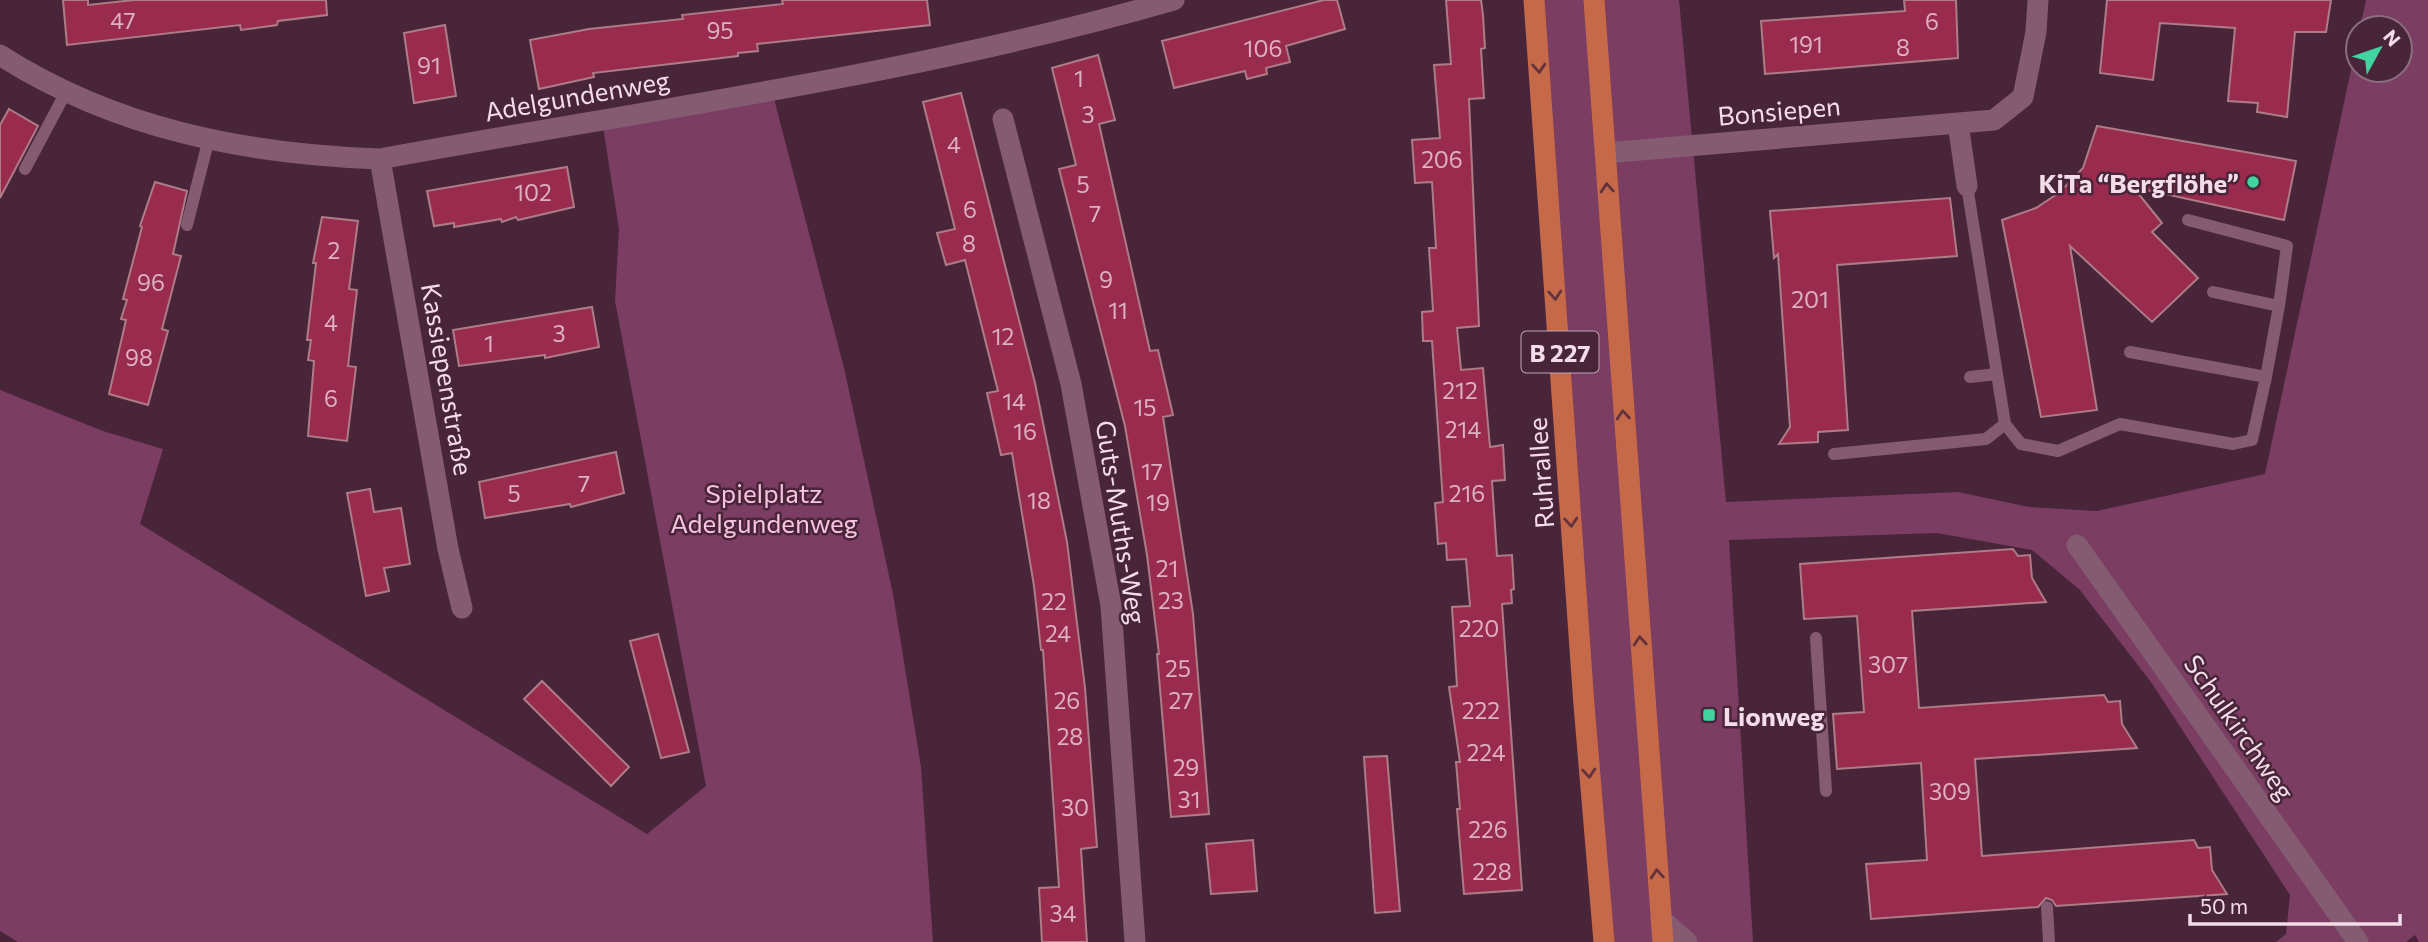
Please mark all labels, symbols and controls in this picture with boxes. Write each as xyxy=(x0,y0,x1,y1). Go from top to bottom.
house number: 47 xyxy=(110,6,136,34)
house number: 6 xyxy=(1925,7,1939,35)
north arrow xyxy=(2344,14,2414,84)
house number: 95 xyxy=(706,16,734,44)
text: N xyxy=(2379,25,2406,51)
house number: 191 xyxy=(1789,30,1823,58)
house number: 8 xyxy=(1896,33,1910,61)
house number: 106 xyxy=(1244,34,1282,62)
house number: 91 xyxy=(417,51,441,79)
street label: Adelgundenweg xyxy=(482,63,672,127)
one-way arrow xyxy=(1531,63,1546,74)
house number: 1 xyxy=(1074,64,1084,92)
street label: Bonsiepen xyxy=(1716,89,1842,131)
house number: 3 xyxy=(1081,100,1095,128)
house number: 4 xyxy=(947,130,961,158)
house number: 206 xyxy=(1421,145,1463,173)
place label: KiTa “Bergflöhe” xyxy=(2038,167,2239,198)
house number: 5 xyxy=(1076,170,1090,198)
marker: KiTa “Bergflöhe” xyxy=(2245,174,2261,190)
house number: 102 xyxy=(514,178,552,206)
one-way arrow xyxy=(1600,182,1615,193)
house number: 6 xyxy=(963,195,977,223)
house number: 7 xyxy=(1089,199,1101,227)
house number: 8 xyxy=(962,229,976,257)
house number: 2 xyxy=(328,236,340,264)
house number: 9 xyxy=(1099,265,1113,293)
house number: 96 xyxy=(137,268,165,296)
street label: Kassiepenstraße xyxy=(416,280,480,478)
house number: 201 xyxy=(1791,285,1829,313)
one-way arrow xyxy=(1548,290,1563,301)
house number: 11 xyxy=(1108,296,1128,324)
house number: 4 xyxy=(324,308,338,336)
house number: 3 xyxy=(552,319,566,347)
house number: 12 xyxy=(992,322,1014,350)
house number: 1 xyxy=(484,329,494,357)
road number: B 227 xyxy=(1522,332,1598,372)
house number: 98 xyxy=(125,343,153,371)
house number: 212 xyxy=(1442,376,1478,404)
house number: 6 xyxy=(324,384,338,412)
house number: 14 xyxy=(1002,387,1026,415)
house number: 15 xyxy=(1133,393,1157,421)
one-way arrow xyxy=(1616,409,1631,420)
house number: 214 xyxy=(1445,415,1481,443)
house number: 16 xyxy=(1013,417,1037,445)
street label: Ruhrallee xyxy=(1521,417,1559,529)
street label: Guts-Muths-Weg xyxy=(1091,418,1153,626)
house number: 17 xyxy=(1141,457,1163,485)
house number: 7 xyxy=(578,469,590,497)
park label: Spielplatz Adelgundenweg xyxy=(670,477,858,538)
house number: 5 xyxy=(507,479,521,507)
house number: 216 xyxy=(1449,479,1485,507)
house number: 18 xyxy=(1027,486,1051,514)
house number: 19 xyxy=(1146,488,1170,516)
one-way arrow xyxy=(1563,517,1578,528)
house number: 21 xyxy=(1156,554,1178,582)
house number: 23 xyxy=(1158,586,1184,614)
house number: 22 xyxy=(1041,587,1067,615)
house number: 220 xyxy=(1459,614,1499,642)
house number: 24 xyxy=(1045,619,1071,647)
one-way arrow xyxy=(1632,636,1647,647)
street label: Schulkirchweg xyxy=(2178,648,2302,806)
house number: 307 xyxy=(1868,650,1908,678)
house number: 25 xyxy=(1165,654,1191,682)
house number: 26 xyxy=(1054,686,1080,714)
house number: 27 xyxy=(1169,686,1193,714)
house number: 222 xyxy=(1462,696,1500,724)
place label: Lionweg xyxy=(1723,700,1825,731)
marker: Lionweg xyxy=(1701,707,1717,723)
house number: 28 xyxy=(1057,722,1083,750)
house number: 224 xyxy=(1467,738,1506,766)
house number: 29 xyxy=(1173,753,1199,781)
one-way arrow xyxy=(1581,768,1596,779)
house number: 309 xyxy=(1929,777,1971,805)
house number: 31 xyxy=(1178,785,1200,813)
house number: 30 xyxy=(1061,793,1089,821)
house number: 226 xyxy=(1468,815,1508,843)
house number: 228 xyxy=(1472,857,1512,885)
one-way arrow xyxy=(1650,868,1665,879)
scale bar xyxy=(2190,883,2400,927)
text: 50 m xyxy=(2200,893,2248,918)
house number: 34 xyxy=(1050,899,1077,927)

